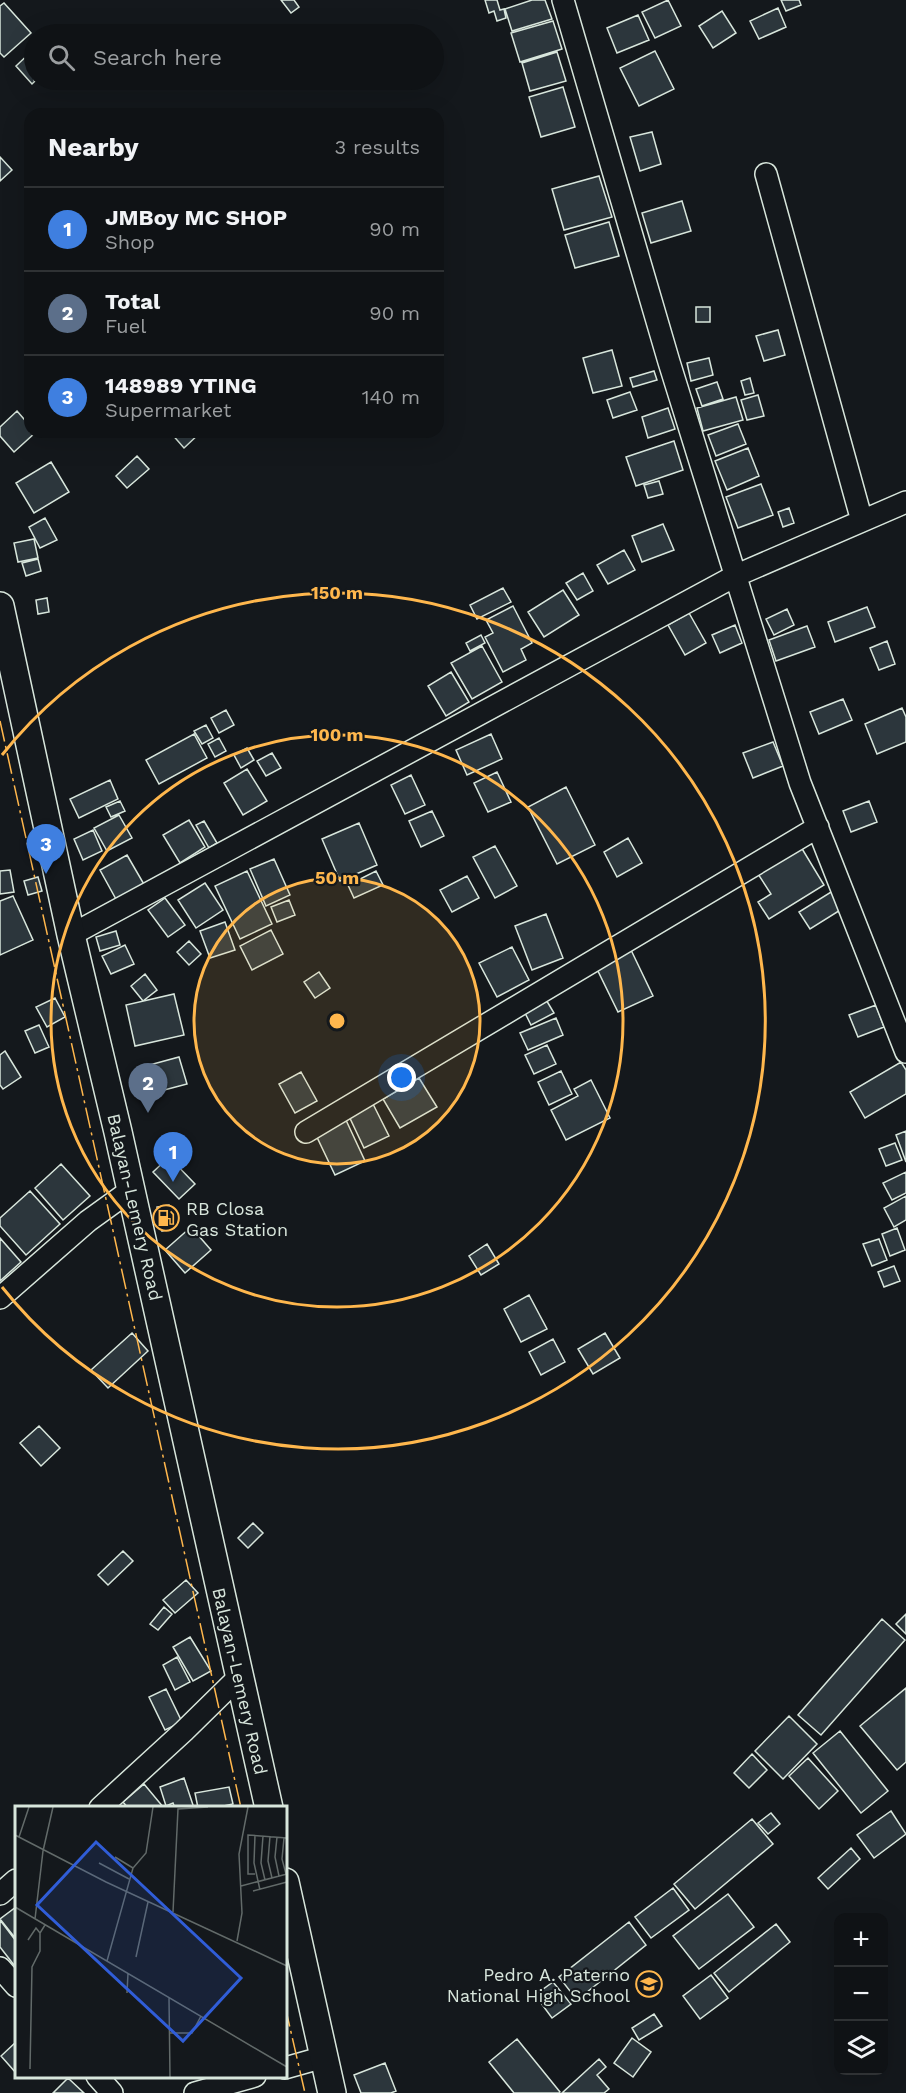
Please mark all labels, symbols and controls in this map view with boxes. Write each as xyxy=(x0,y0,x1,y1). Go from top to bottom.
search box xyxy=(24,24,444,90)
icon: search xyxy=(45,41,78,74)
text: Search here xyxy=(93,45,222,70)
text: Nearby xyxy=(48,132,139,162)
text: 3 results xyxy=(335,135,420,159)
text: JMBoy MC SHOP xyxy=(105,205,287,230)
text: 1 xyxy=(63,217,72,241)
text: 90 m xyxy=(369,217,420,241)
text: Shop xyxy=(105,230,155,254)
text: Total xyxy=(105,289,160,314)
text: 2 xyxy=(62,301,73,325)
text: 90 m xyxy=(369,301,420,325)
text: Fuel xyxy=(105,314,146,338)
text: 148989 YTING xyxy=(105,373,257,398)
text: 3 xyxy=(62,385,73,409)
text: 140 m xyxy=(362,385,420,409)
text: Supermarket xyxy=(105,398,231,422)
text: 150 m xyxy=(311,582,363,603)
text: 100 m xyxy=(310,724,364,745)
pin: 3 xyxy=(26,824,66,874)
text: 50 m xyxy=(315,867,359,888)
centre of rings xyxy=(327,1011,347,1031)
your location xyxy=(387,1063,416,1092)
pin: 2 xyxy=(128,1064,168,1113)
street label: Balayan-Lemery Road xyxy=(103,1111,167,1303)
pin: 1 xyxy=(154,1132,192,1182)
place label: RB Closa Gas Station xyxy=(186,1198,288,1240)
fuel station icon: RB Closa Gas Station xyxy=(151,1203,181,1233)
street label: Balayan-Lemery Road xyxy=(208,1585,272,1777)
inset map xyxy=(15,1806,286,2078)
map controls xyxy=(834,1913,888,2075)
button: + xyxy=(834,1913,888,1967)
place label: Pedro A. Paterno National High School xyxy=(447,1964,630,2006)
button: − xyxy=(834,1967,888,2021)
school or university icon: Pedro A. Paterno National High School xyxy=(634,1969,664,1999)
button: layers xyxy=(834,2021,888,2075)

